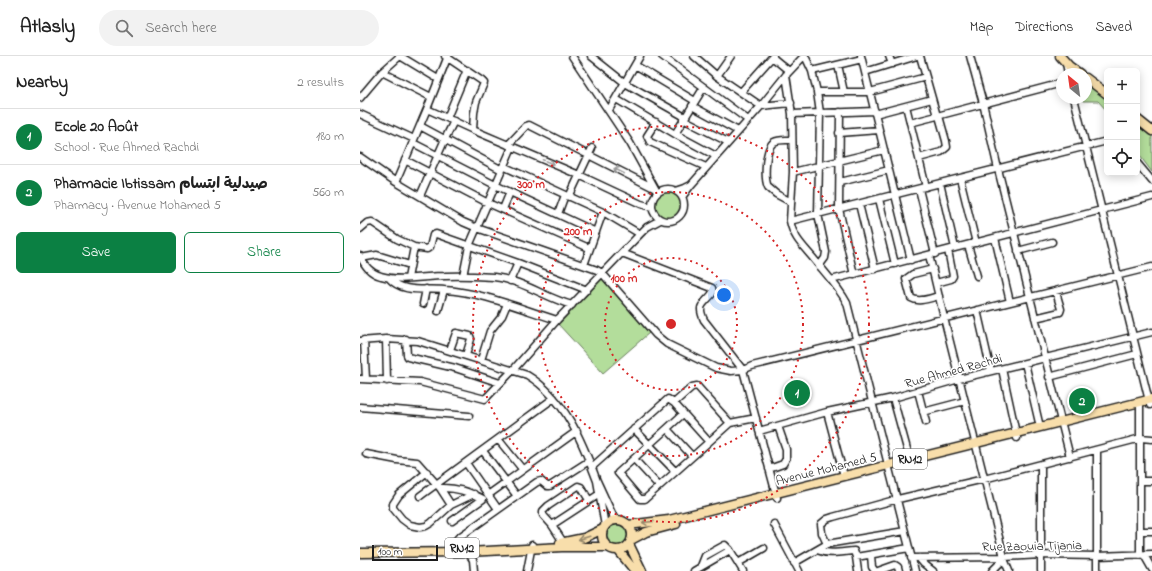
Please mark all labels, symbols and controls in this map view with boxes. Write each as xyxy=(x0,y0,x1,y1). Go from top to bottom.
search box xyxy=(99,10,379,46)
text: Atlasly xyxy=(20,14,75,41)
icon: search xyxy=(113,17,135,39)
text: Search here xyxy=(145,17,217,39)
text: Map xyxy=(970,17,993,38)
text: Directions xyxy=(1015,17,1073,38)
text: Saved xyxy=(1095,17,1132,38)
north arrow xyxy=(1056,68,1092,104)
map controls xyxy=(1104,68,1140,176)
button: + xyxy=(1104,68,1140,104)
text: Nearby xyxy=(16,70,68,95)
text: 2 results xyxy=(297,73,344,92)
button: − xyxy=(1104,104,1140,140)
text: Ecole 20 Août xyxy=(54,116,138,138)
text: 1 xyxy=(27,127,31,146)
text: 180 m xyxy=(316,127,344,146)
text: School · Rue Ahmed Rachdi xyxy=(54,138,199,157)
button: locate xyxy=(1104,140,1140,176)
one-way arrow xyxy=(542,159,554,166)
one-way arrow xyxy=(613,166,625,174)
text: Pharmacie Ibtissam صيدلية ابتسام xyxy=(54,173,268,195)
text: 300 m xyxy=(516,176,546,194)
text: 2 xyxy=(26,183,32,202)
text: 560 m xyxy=(312,183,344,202)
text: Pharmacy · Avenue Mohamed 5 xyxy=(54,196,221,215)
text: 200 m xyxy=(563,223,593,241)
button: Save xyxy=(16,232,176,273)
button: Share xyxy=(184,232,344,273)
text: 100 m xyxy=(611,270,638,288)
your location xyxy=(714,285,734,305)
centre of rings xyxy=(664,317,678,331)
street label: Rue Ahmed Rachdi xyxy=(903,349,1004,394)
pin: 1 xyxy=(784,378,810,408)
pin: 2 xyxy=(1069,386,1095,416)
street label: Avenue Mohamed 5 xyxy=(774,448,879,491)
road number: RN12 xyxy=(893,449,927,469)
one-way arrow xyxy=(642,519,655,526)
one-way arrow xyxy=(577,535,590,542)
street label: Rue Zaouia Tijania xyxy=(982,536,1082,557)
road number: RN12 xyxy=(445,538,479,558)
scale bar xyxy=(372,543,438,562)
text: 100 m xyxy=(378,544,402,560)

